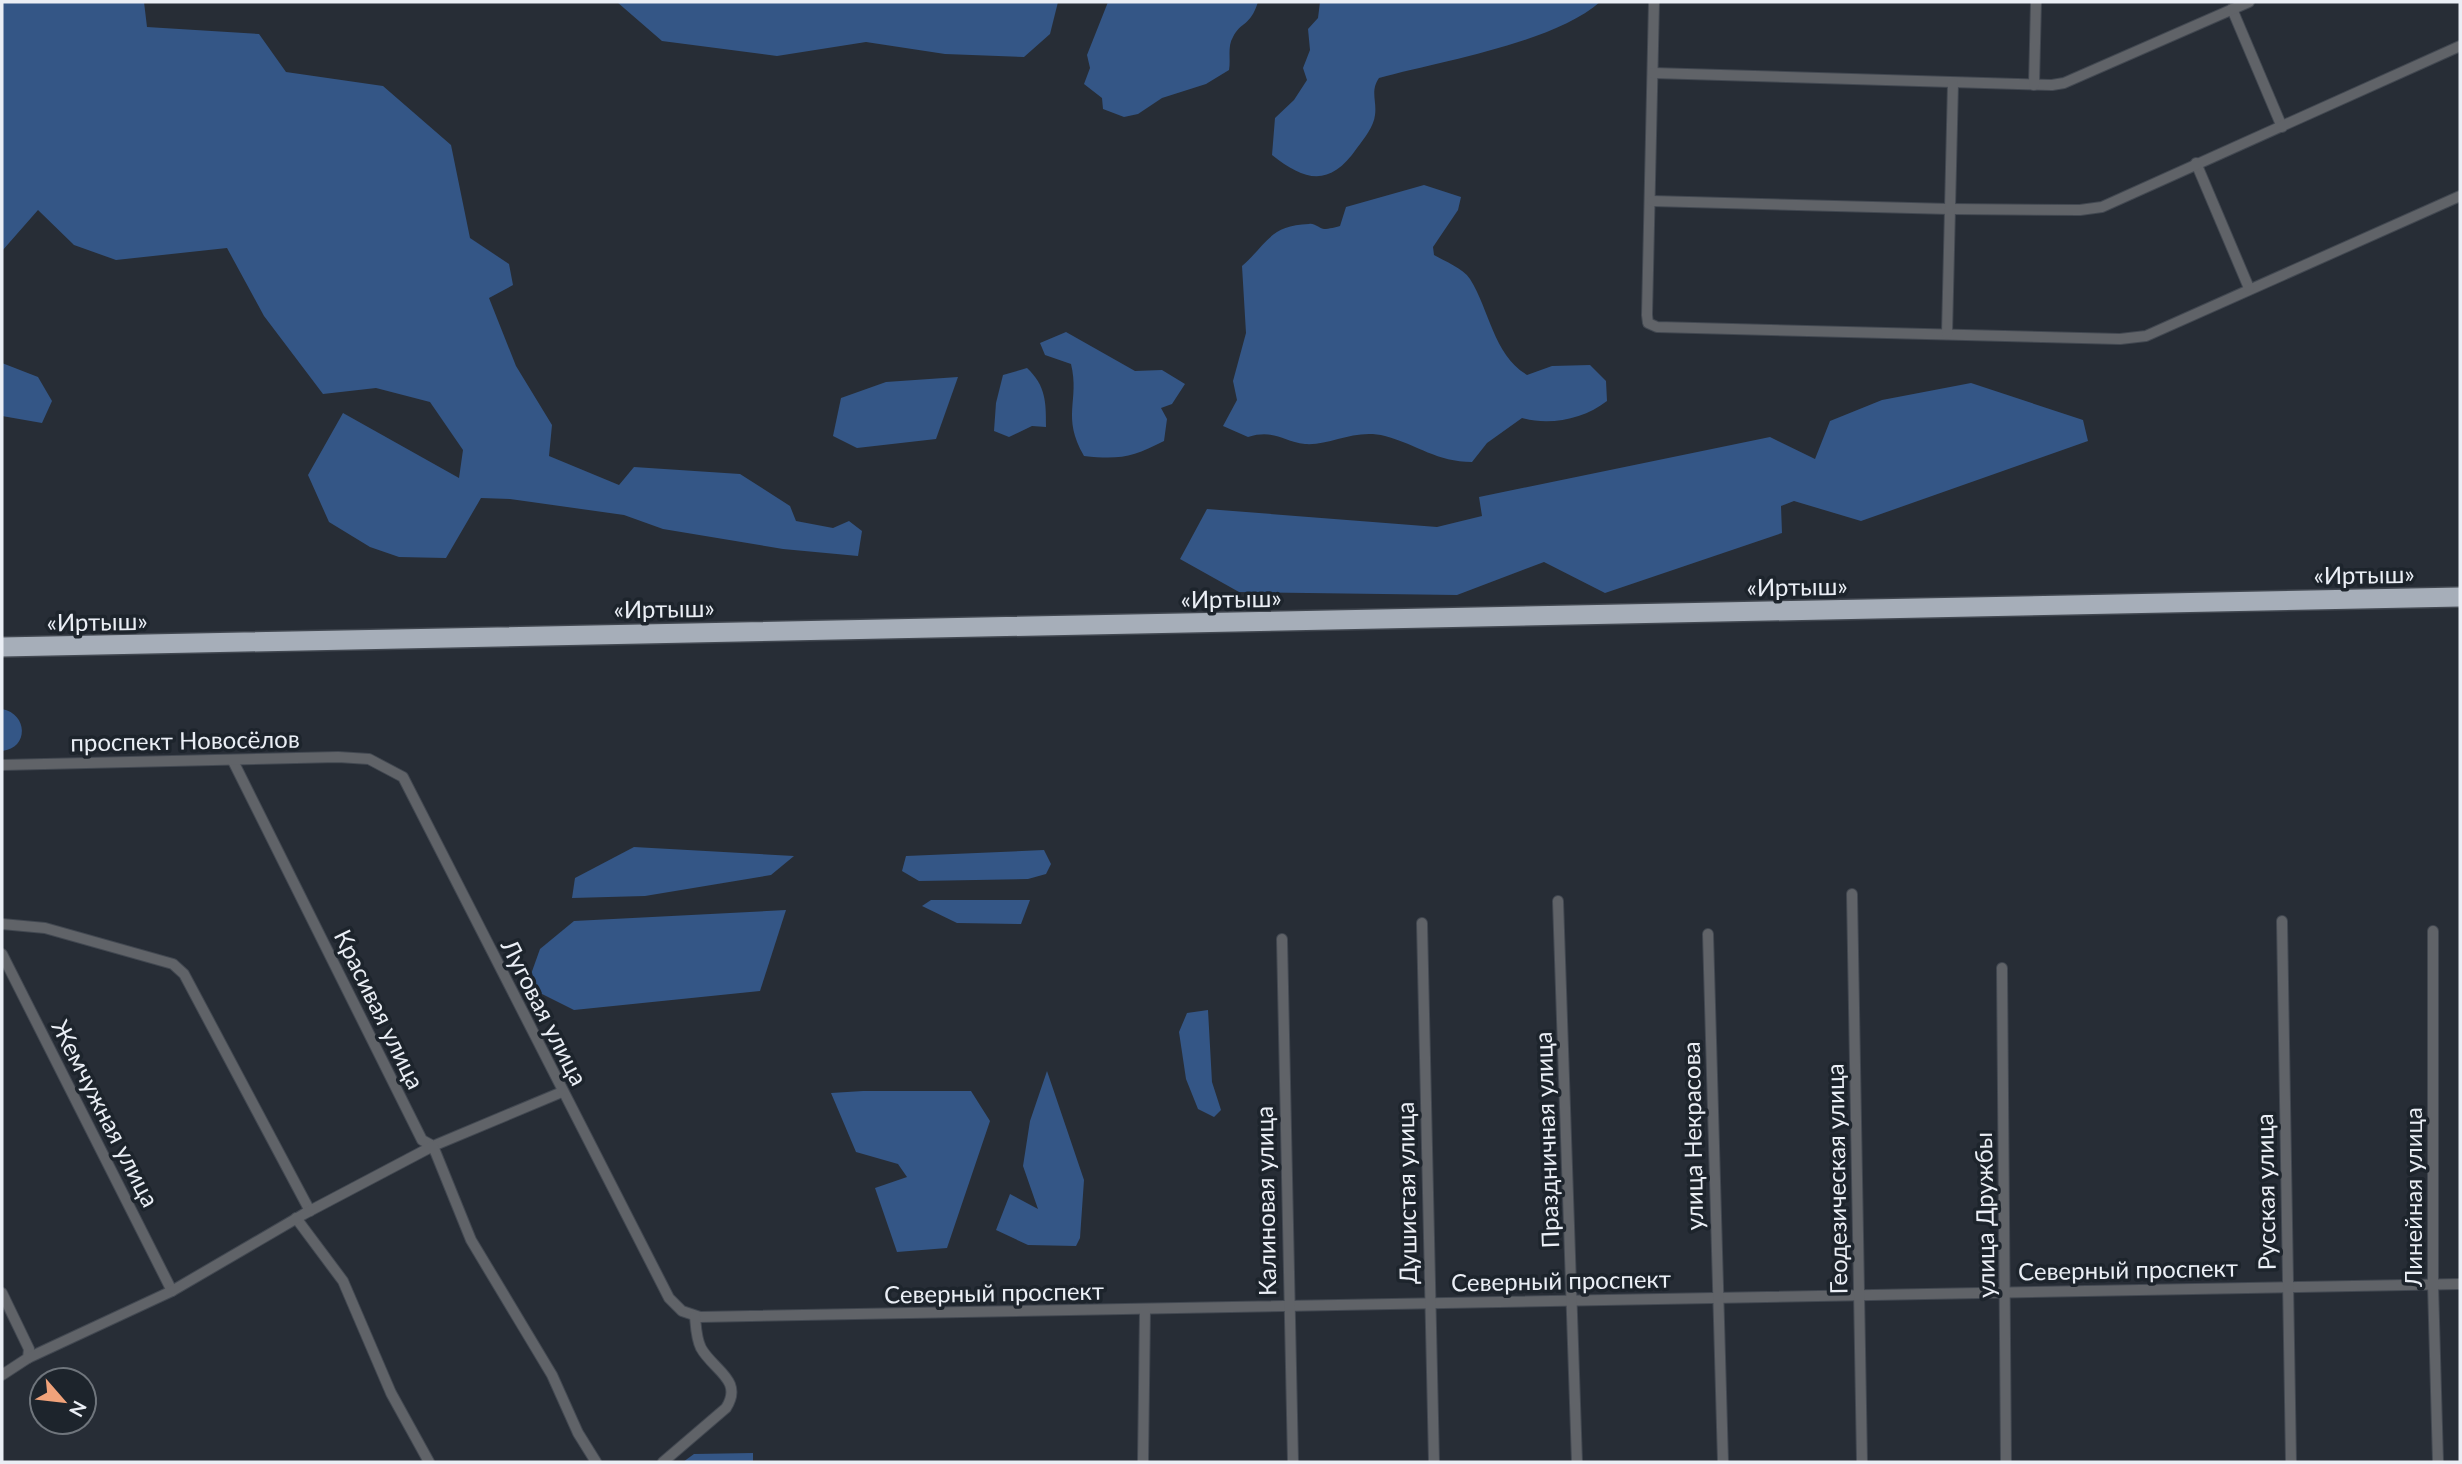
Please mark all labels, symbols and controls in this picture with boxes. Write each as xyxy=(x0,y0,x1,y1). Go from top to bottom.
street label: «Иртыш» xyxy=(2313,559,2415,589)
street label: «Иртыш» xyxy=(1746,571,1848,601)
street label: «Иртыш» xyxy=(1180,583,1282,613)
street label: «Иртыш» xyxy=(613,593,715,623)
street label: «Иртыш» xyxy=(46,606,148,636)
street label: проспект Новосёлов xyxy=(70,723,300,757)
street label: Красивая улица xyxy=(329,924,431,1094)
street label: Луговая улица xyxy=(495,933,594,1090)
street label: Жемчужная улица xyxy=(46,1015,166,1211)
street label: Праздничная улица xyxy=(1528,1031,1564,1249)
street label: улица Некрасова xyxy=(1676,1041,1708,1231)
street label: Геодезическая улица xyxy=(1819,1063,1853,1295)
street label: Душистая улица xyxy=(1390,1101,1422,1285)
street label: Калиновая улица xyxy=(1249,1106,1281,1296)
street label: Линейная улица xyxy=(2398,1107,2427,1288)
street label: Русская улица xyxy=(2249,1113,2281,1271)
street label: улица Дружбы xyxy=(1968,1132,2000,1298)
street label: Северный проспект xyxy=(2018,1253,2238,1285)
street label: Северный проспект xyxy=(1451,1264,1671,1296)
street label: Северный проспект xyxy=(884,1276,1104,1308)
north arrow xyxy=(28,1366,98,1436)
text: N xyxy=(65,1397,92,1421)

